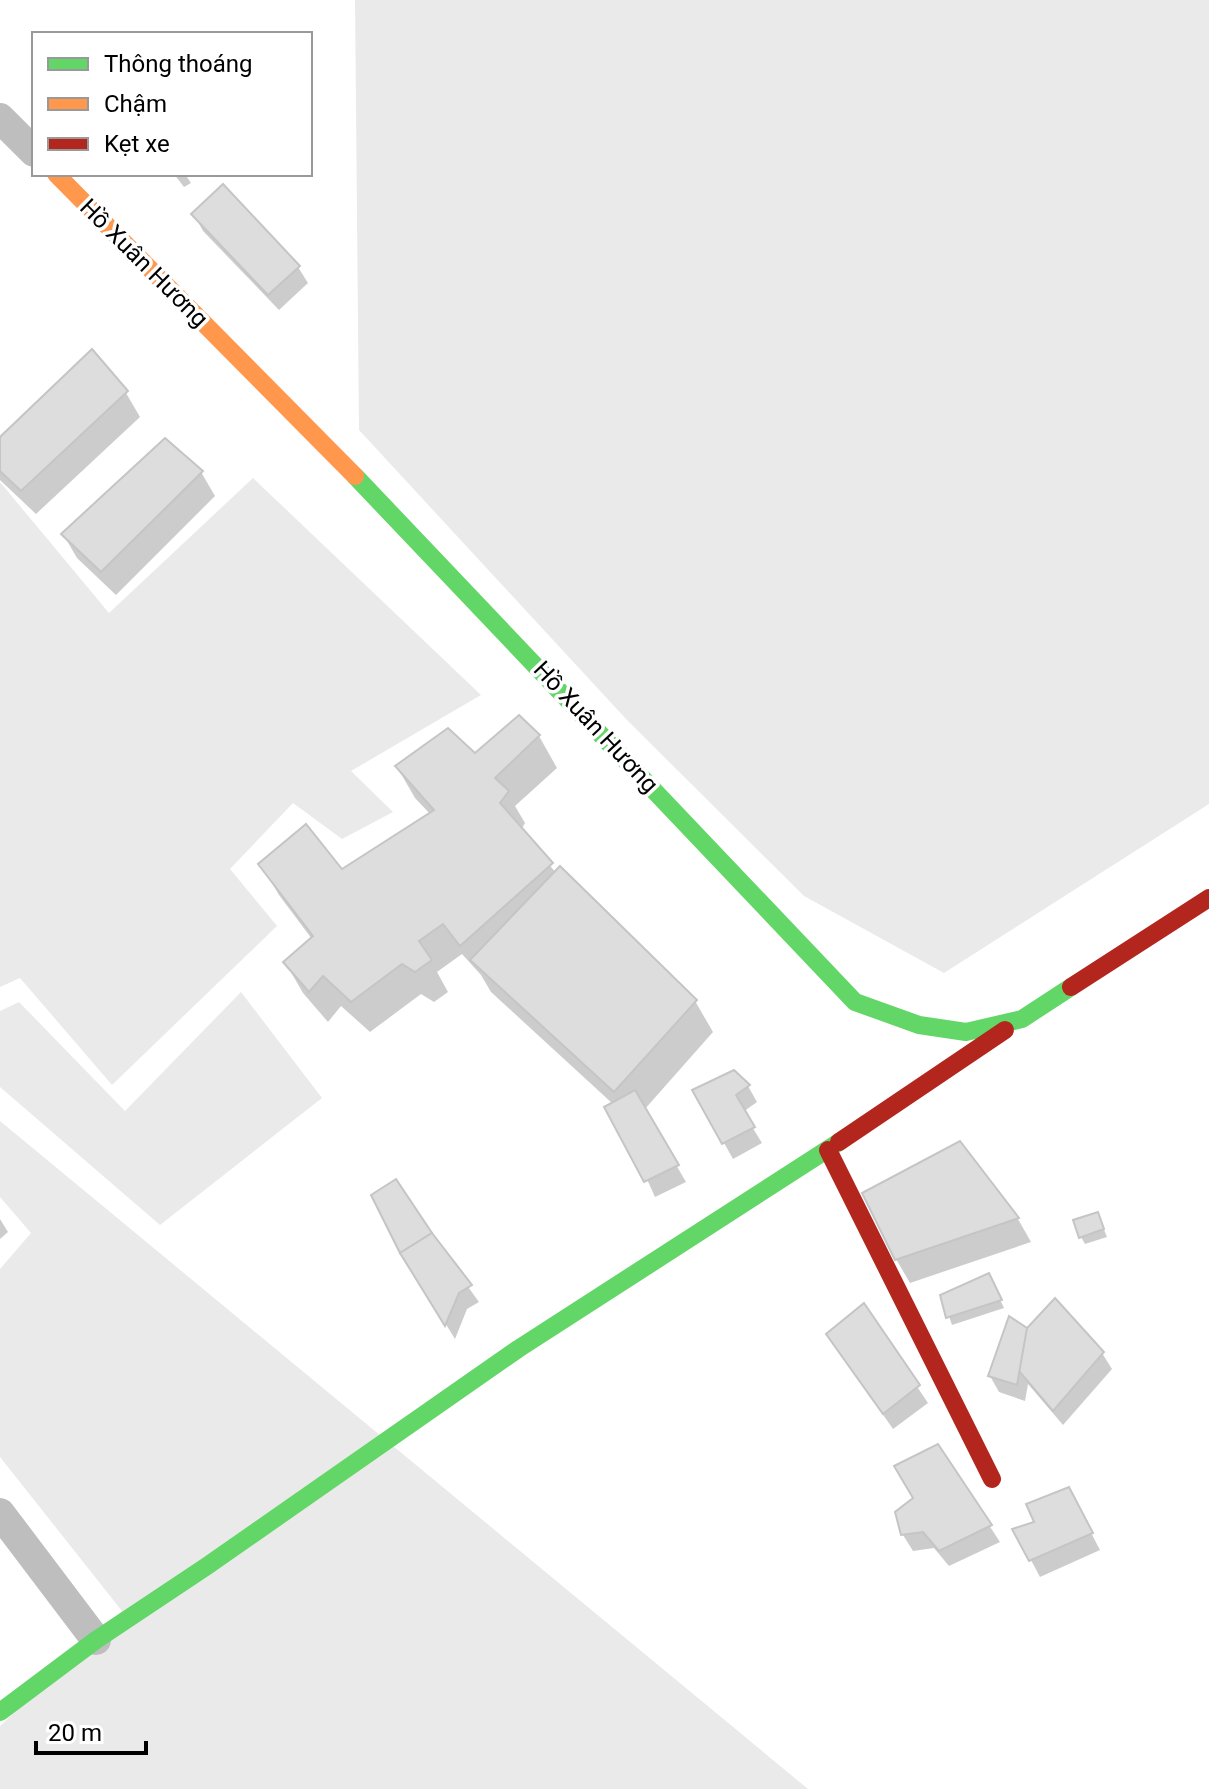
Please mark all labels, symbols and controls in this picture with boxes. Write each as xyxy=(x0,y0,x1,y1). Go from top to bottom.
legend xyxy=(32,32,312,176)
text: Thông thoáng xyxy=(104,50,252,78)
text: Chậm xyxy=(104,90,167,118)
text: Kẹt xe xyxy=(104,130,170,158)
street label: Hồ Xuân Hương xyxy=(74,193,214,333)
street label: Hồ Xuân Hương xyxy=(528,655,664,799)
scale bar xyxy=(36,1705,146,1755)
text: 20 m xyxy=(48,1719,102,1747)

